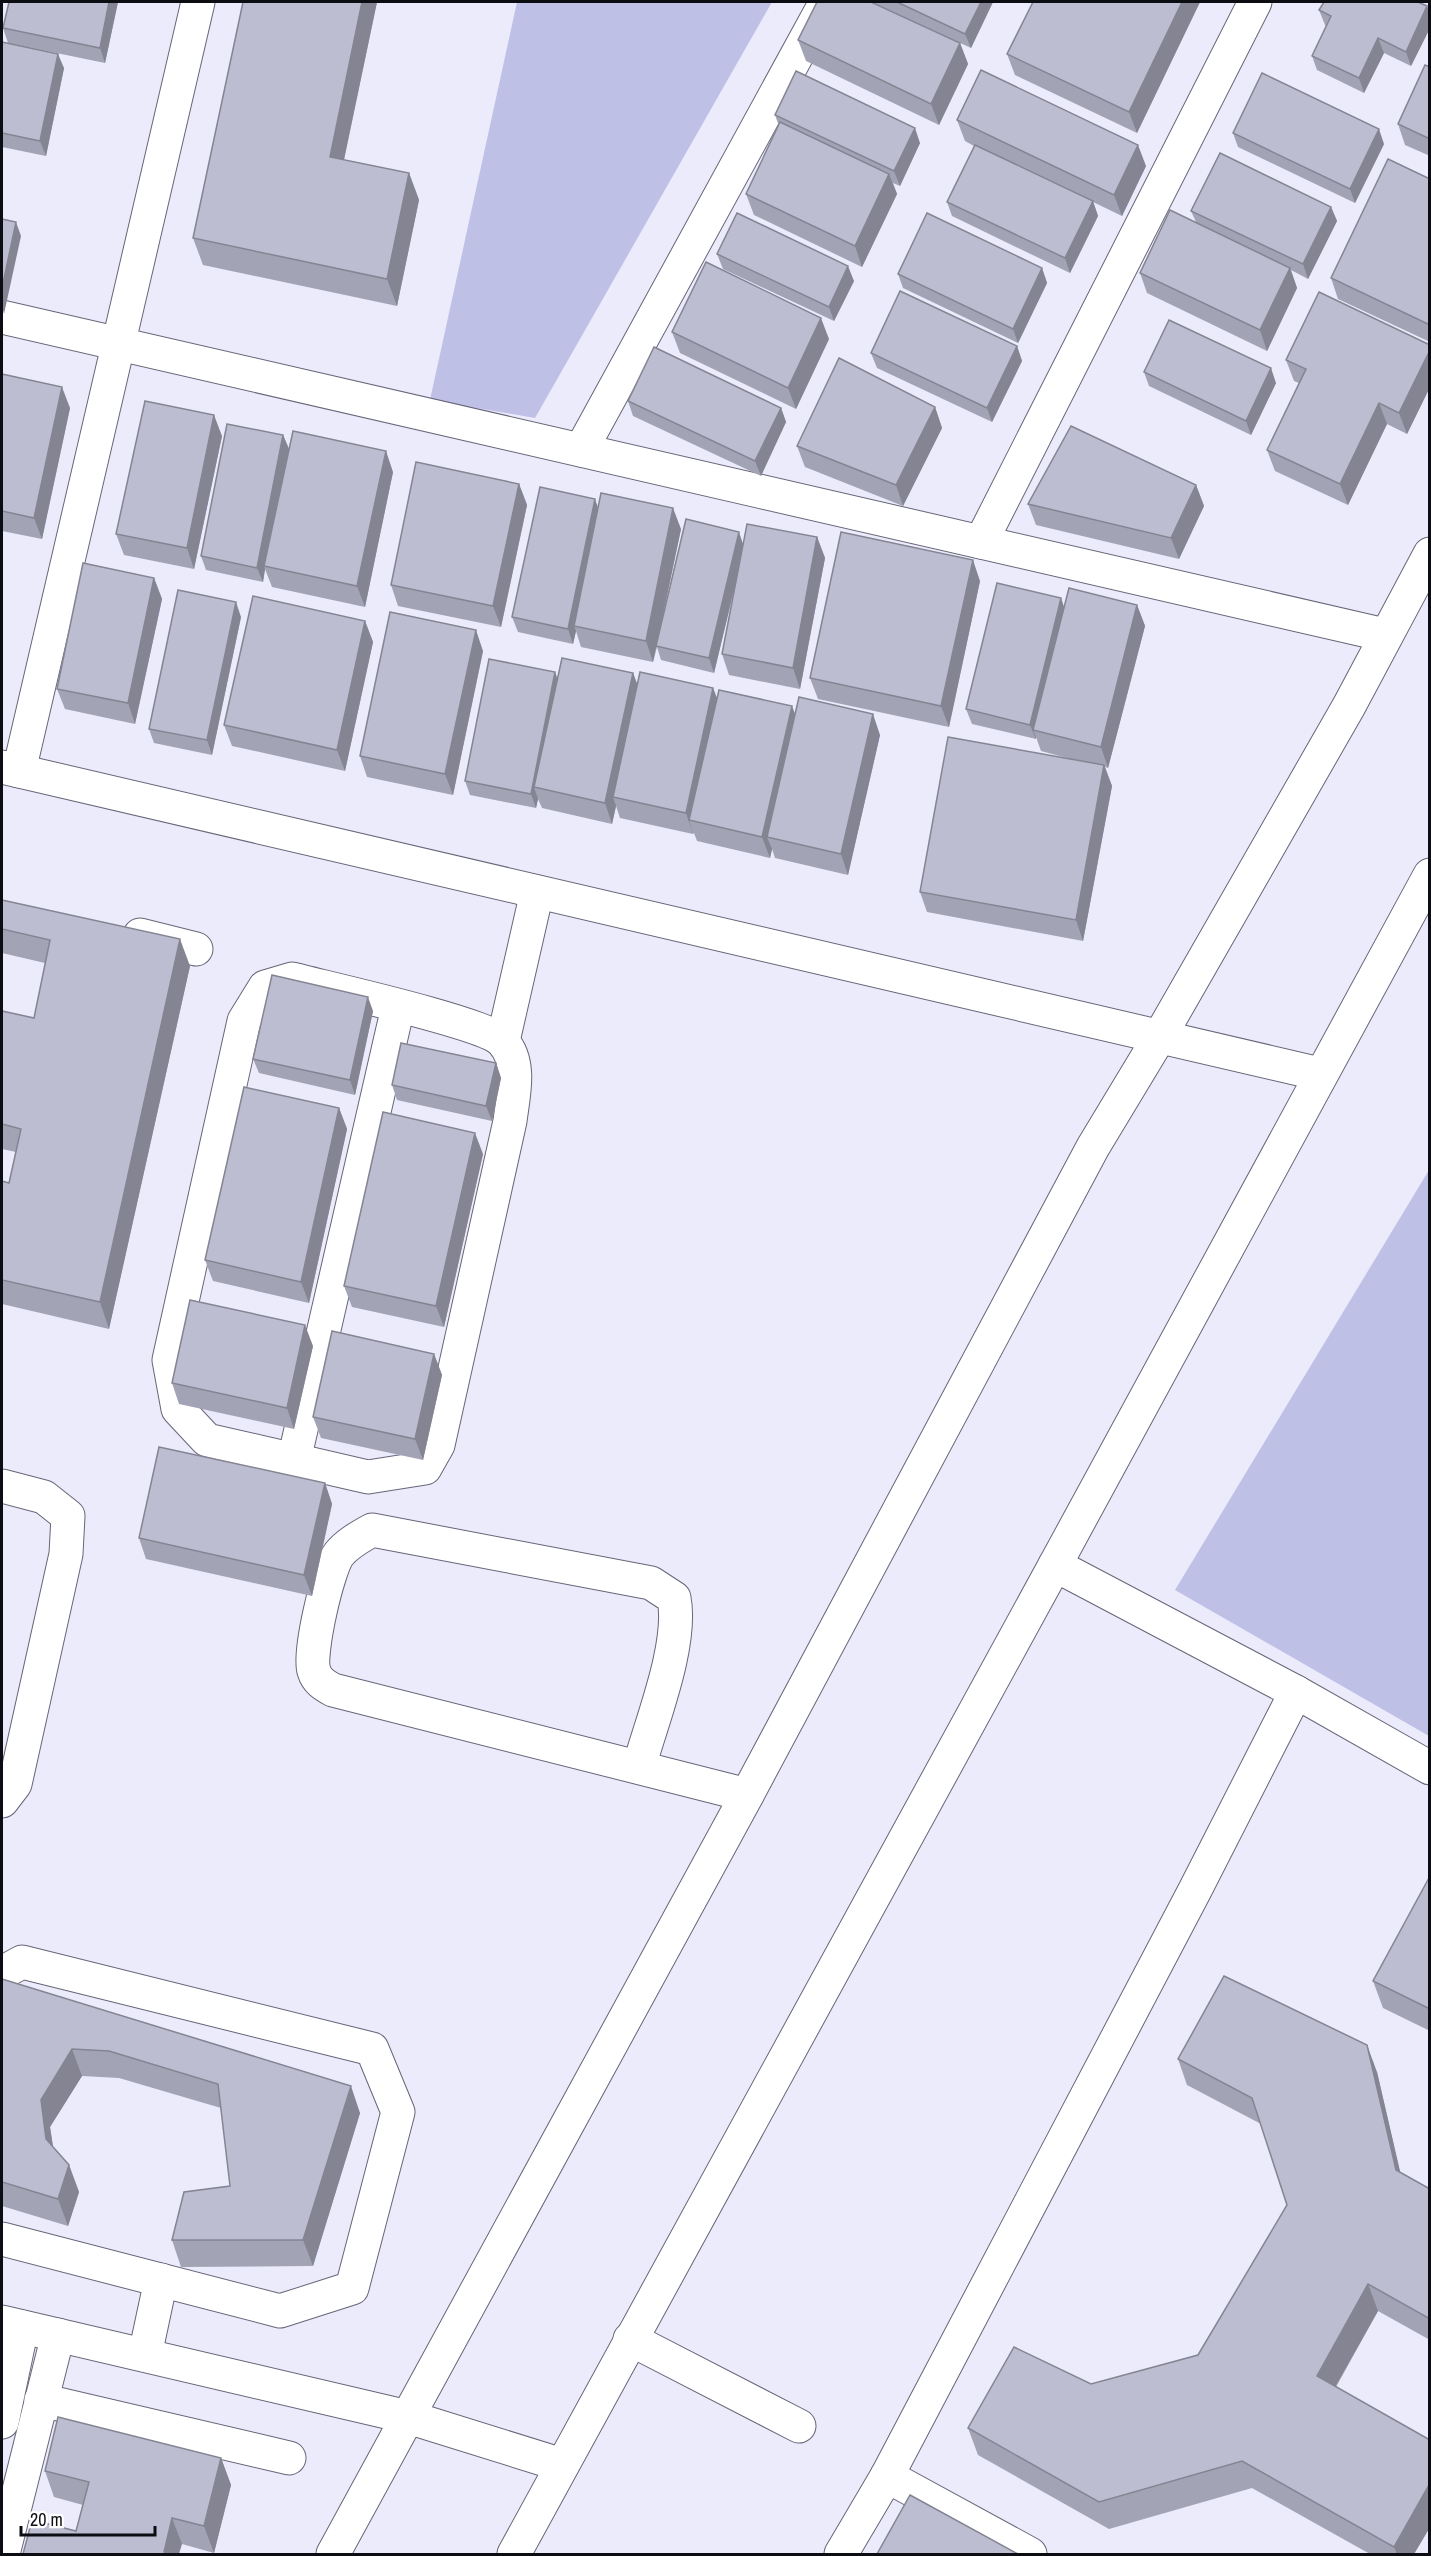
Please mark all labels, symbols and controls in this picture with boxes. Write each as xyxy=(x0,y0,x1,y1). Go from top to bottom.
scale bar xyxy=(21,2499,154,2537)
text: 20 m xyxy=(30,2507,63,2532)

